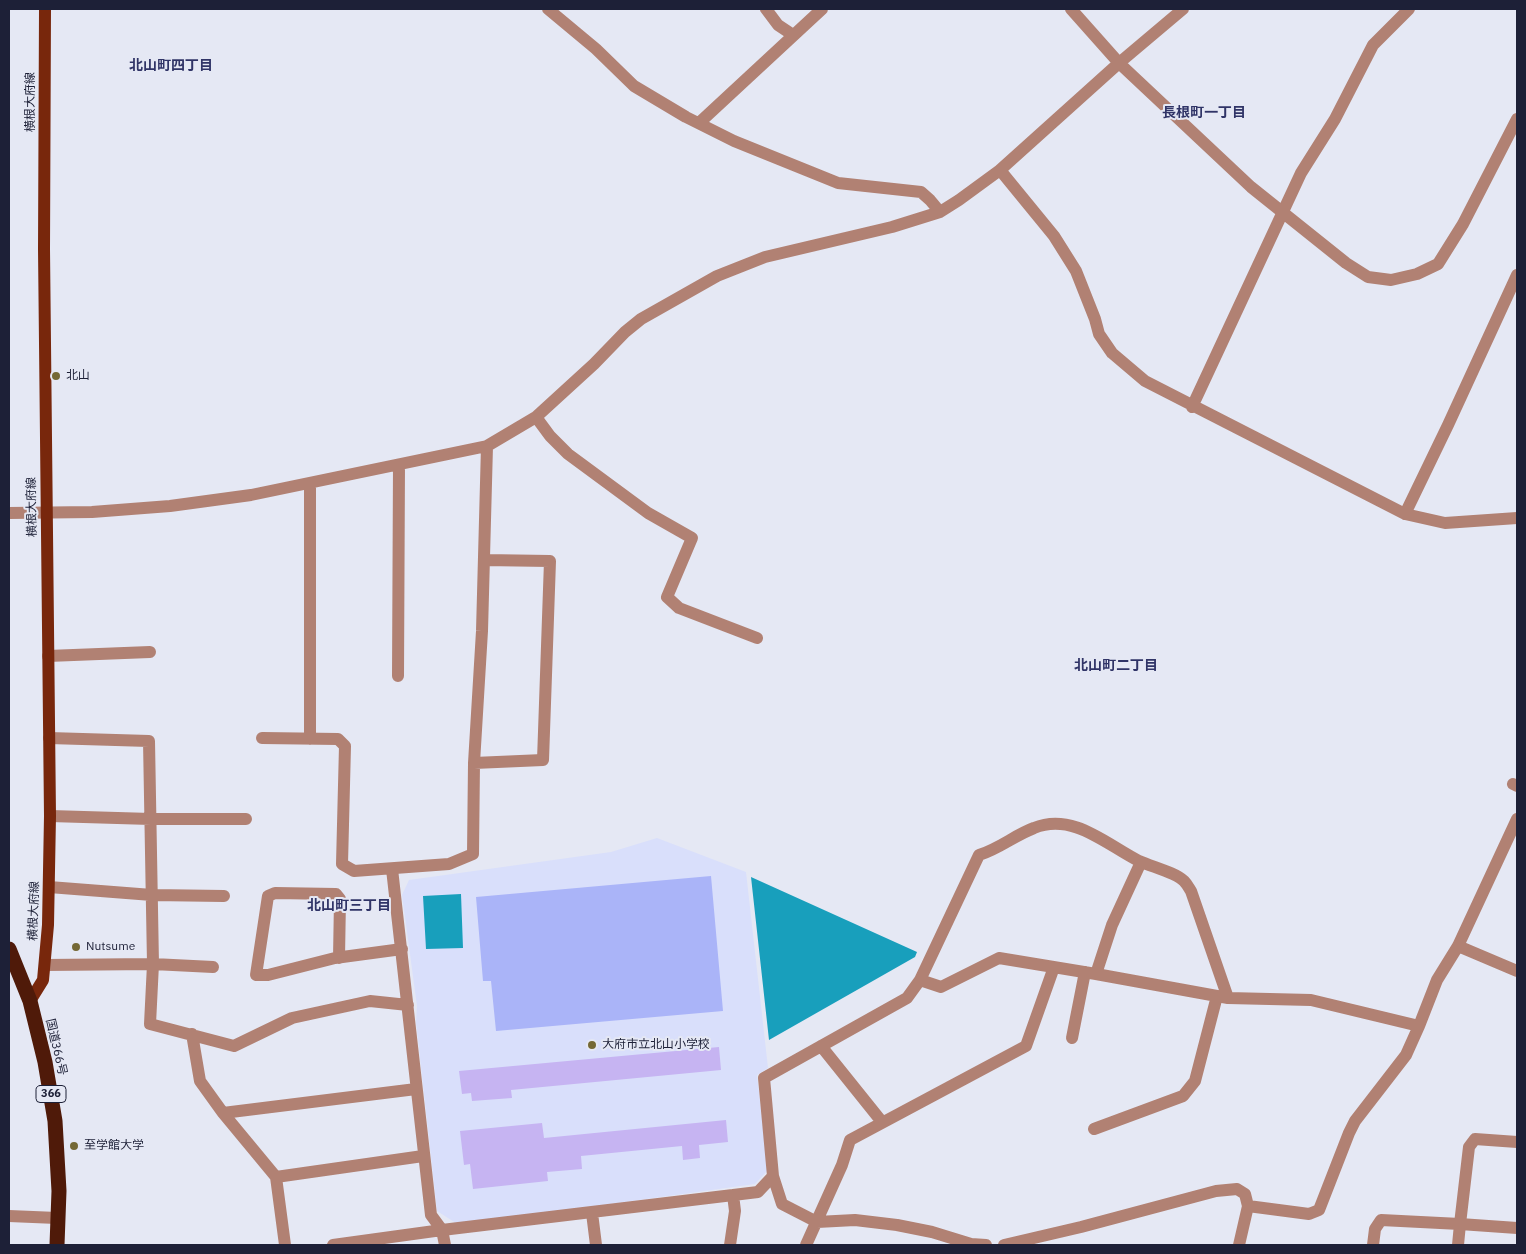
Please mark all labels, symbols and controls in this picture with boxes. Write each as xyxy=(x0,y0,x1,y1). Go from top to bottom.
district label: 北山町四丁目 xyxy=(129,58,213,74)
street label: 横根大府線 xyxy=(24,72,38,132)
district label: 長根町一丁目 xyxy=(1162,105,1246,121)
place label: 北山 xyxy=(66,369,90,383)
marker: 北山 xyxy=(50,370,62,382)
street label: 横根大府線 xyxy=(24,477,40,537)
district label: 北山町二丁目 xyxy=(1074,658,1158,674)
street label: 横根大府線 xyxy=(26,881,42,941)
district label: 北山町三丁目 xyxy=(307,898,391,914)
place label: Nutsume xyxy=(86,940,135,954)
marker: Nutsume xyxy=(70,941,82,953)
street label: 国道366号 xyxy=(43,1017,69,1077)
place label: 大府市立北山小学校 xyxy=(602,1038,710,1052)
marker: 大府市立北山小学校 xyxy=(586,1039,598,1051)
road number: 366 xyxy=(36,1086,66,1102)
place label: 至学館大学 xyxy=(84,1139,144,1153)
marker: 至学館大学 xyxy=(68,1140,80,1152)

